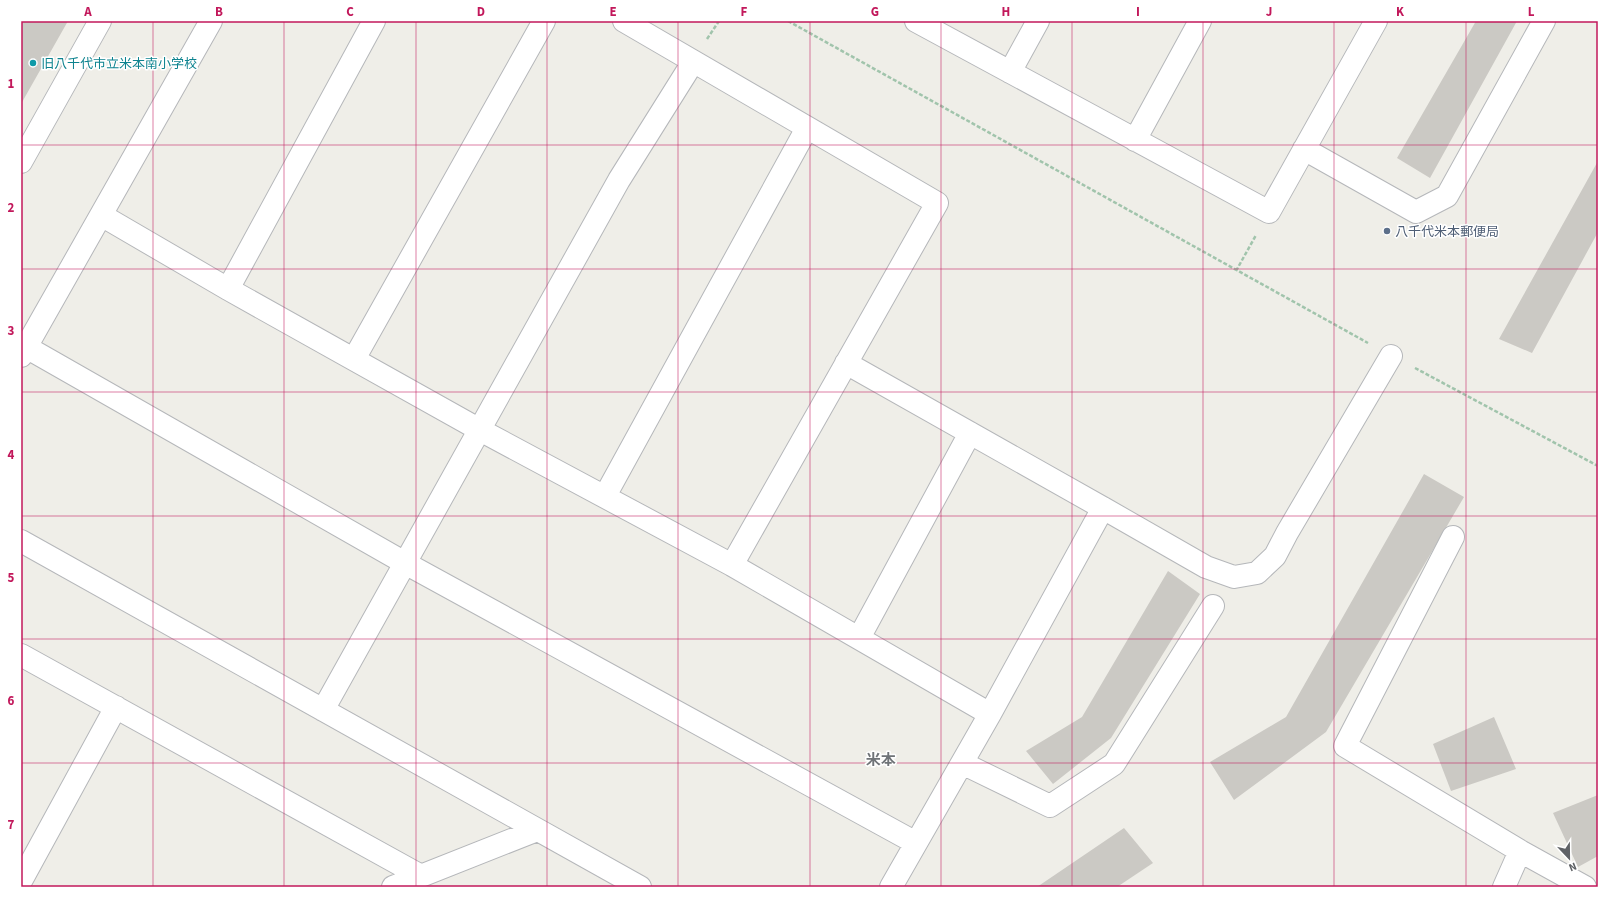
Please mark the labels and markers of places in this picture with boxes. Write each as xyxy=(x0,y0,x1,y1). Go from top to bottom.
place label: 旧八千代市立米本南小学校 xyxy=(41,55,197,73)
marker: 旧八千代市立米本南小学校 xyxy=(28,58,38,68)
place label: 八千代米本郵便局 xyxy=(1395,223,1499,241)
marker: 八千代米本郵便局 xyxy=(1382,226,1392,236)

